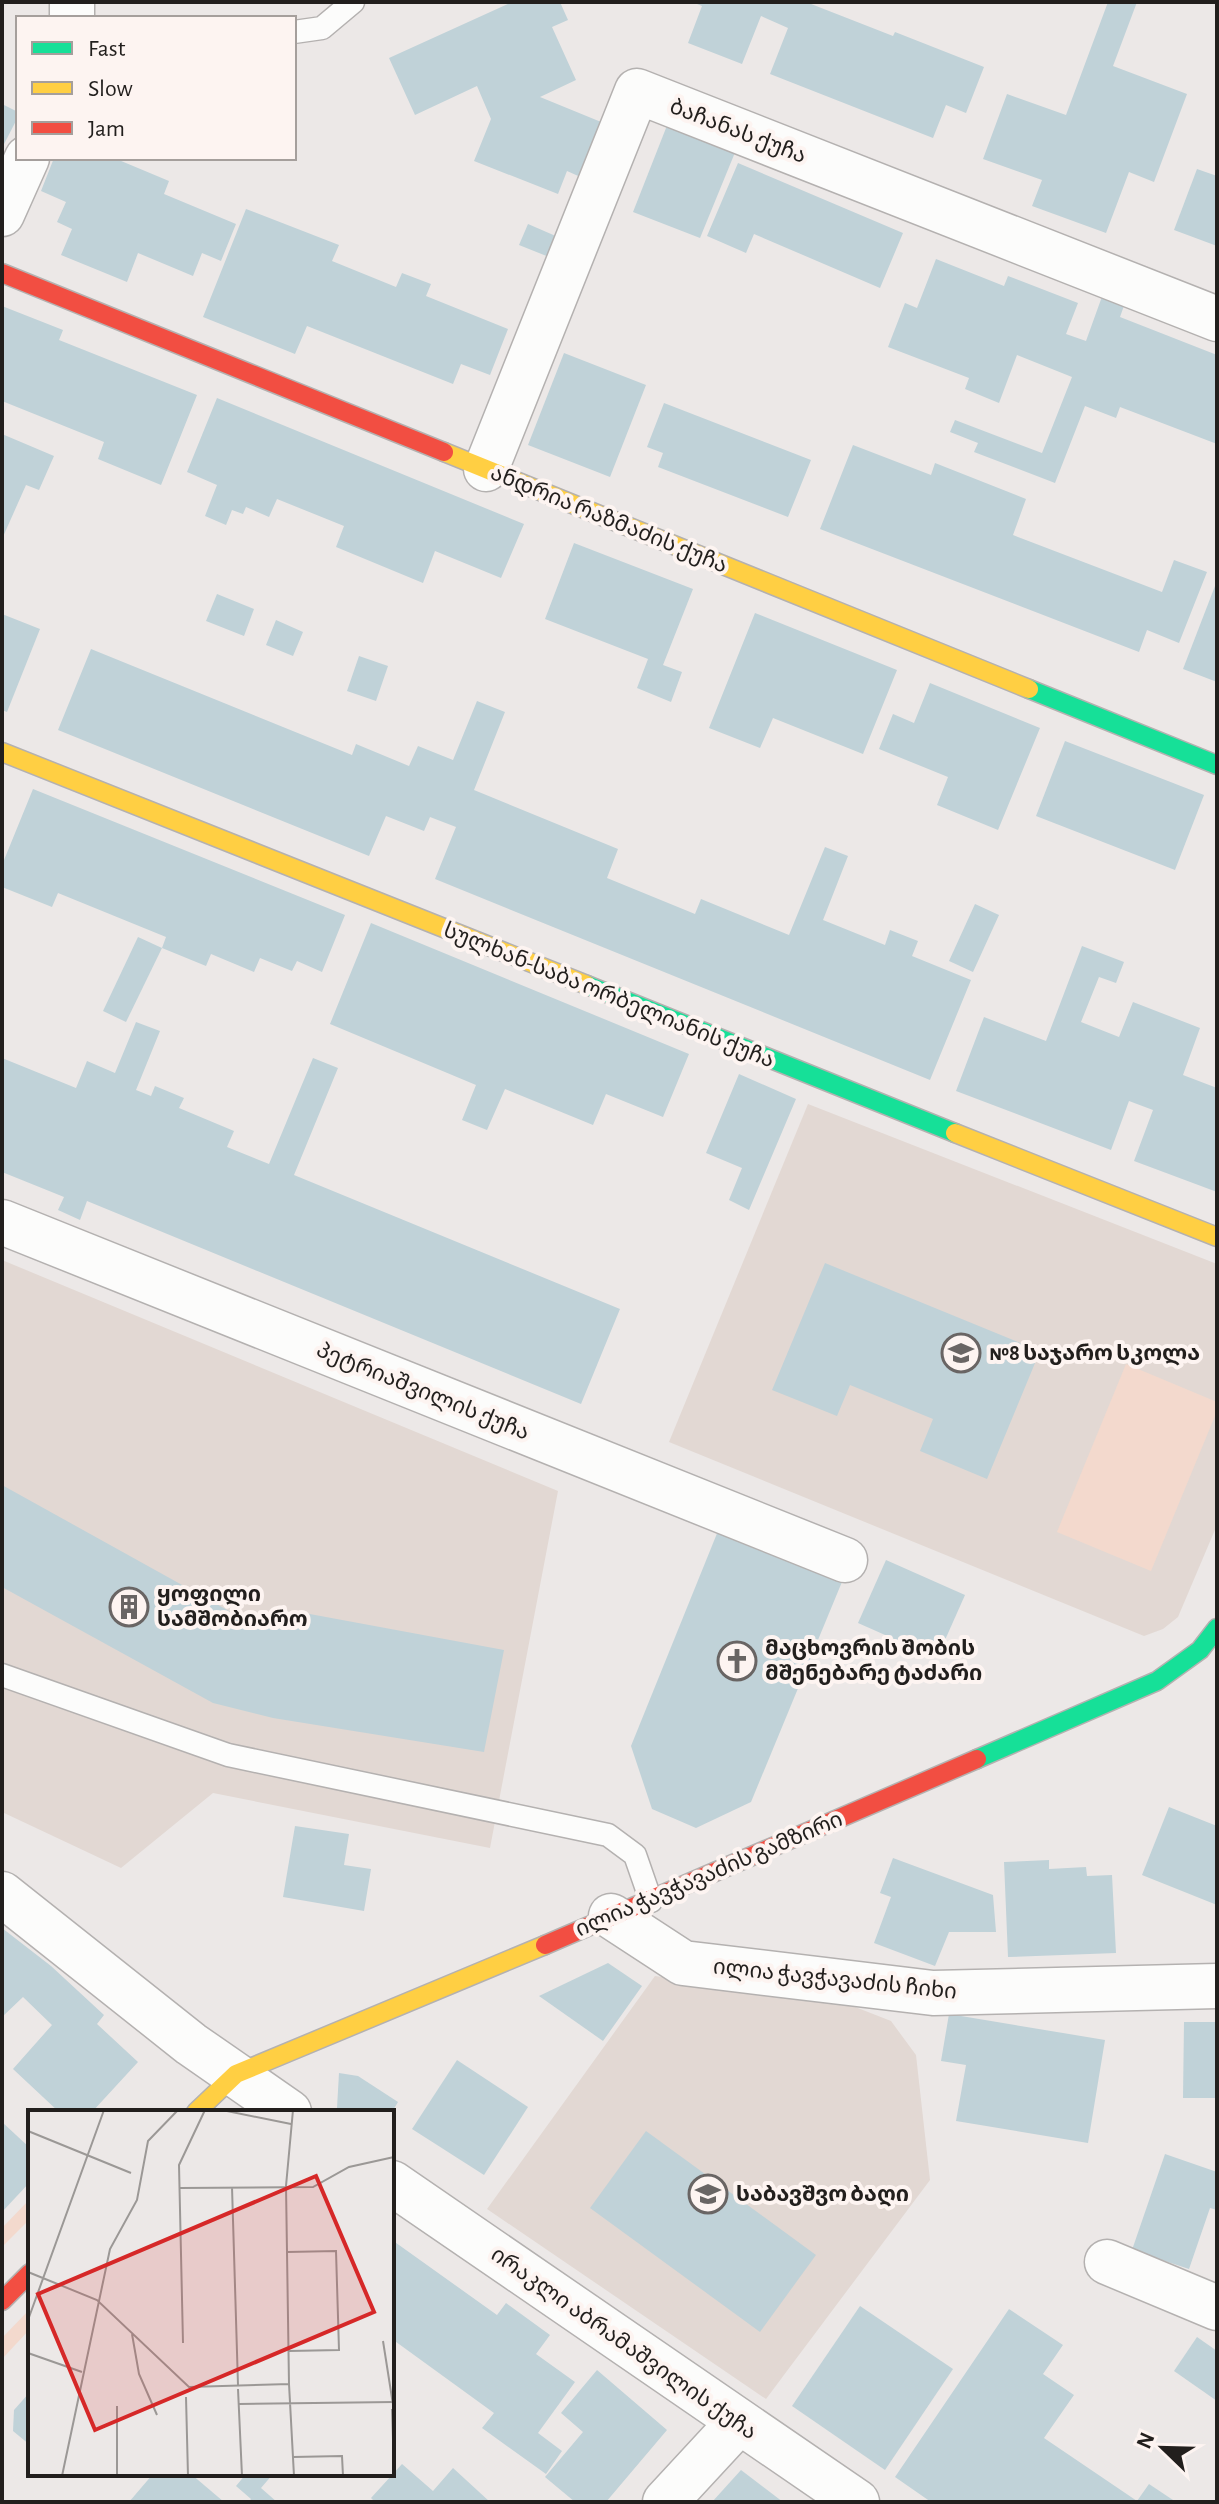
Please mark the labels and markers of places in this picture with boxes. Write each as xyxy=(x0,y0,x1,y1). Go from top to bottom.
school or university icon: №8 საჯარო სკოლა xyxy=(940,1332,982,1374)
place label: №8 საჯარო სკოლა xyxy=(989,1342,1200,1366)
place label: ყოფილი სამშობიარო xyxy=(157,1583,308,1630)
building icon: ყოფილი სამშობიარო xyxy=(108,1586,150,1628)
place label: მაცხოვრის შობის მშენებარე ტაძარი xyxy=(765,1637,982,1685)
church icon: მაცხოვრის შობის მშენებარე ტაძარი xyxy=(716,1640,758,1682)
school or university icon: საბავშვო ბაღი xyxy=(687,2173,729,2215)
place label: საბავშვო ბაღი xyxy=(736,2183,909,2207)

